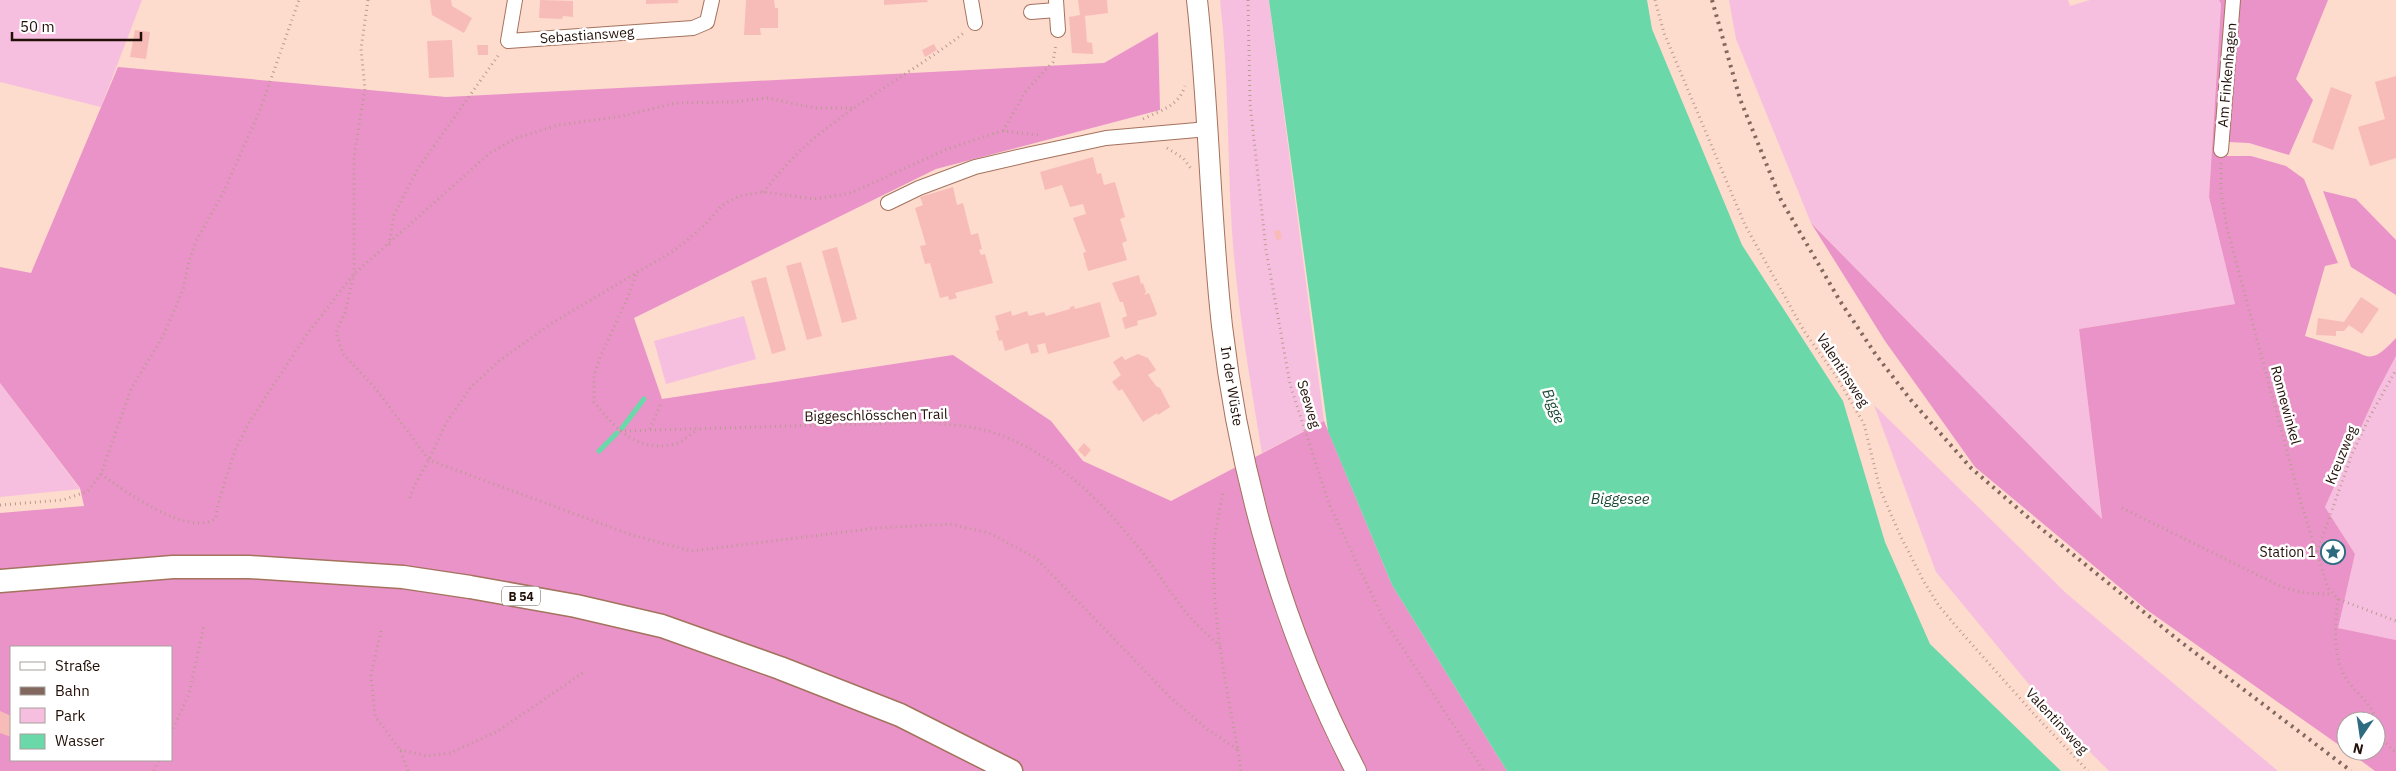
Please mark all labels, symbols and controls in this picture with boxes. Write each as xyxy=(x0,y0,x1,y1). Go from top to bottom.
scale bar xyxy=(12,10,141,42)
text: 50 m xyxy=(20,17,55,36)
street label: Am Finkenhagen xyxy=(2213,22,2241,128)
street label: Sebastiansweg xyxy=(539,23,635,47)
street label: Valentinsweg xyxy=(1813,330,1874,411)
street label: In der Wüste xyxy=(1217,345,1247,428)
street label: Ronnewinkel xyxy=(2267,364,2305,447)
street label: Seeweg xyxy=(1293,378,1325,431)
water label: Bigge xyxy=(1538,386,1570,427)
street label: Biggeschlösschen Trail xyxy=(804,405,948,425)
street label: Kreuzweg xyxy=(2321,422,2361,487)
water label: Biggesee xyxy=(1591,489,1650,508)
place icon: Station 1 xyxy=(2320,539,2346,565)
place label: Station 1 xyxy=(2260,543,2316,561)
road number: B 54 xyxy=(502,586,540,606)
legend xyxy=(10,646,172,761)
text: Straße xyxy=(55,656,100,675)
text: Bahn xyxy=(55,681,90,700)
street label: Valentinsweg xyxy=(2022,684,2093,758)
text: Park xyxy=(55,706,85,725)
north arrow xyxy=(2336,711,2386,761)
text: Wasser xyxy=(55,731,105,750)
text: N xyxy=(2351,739,2365,759)

